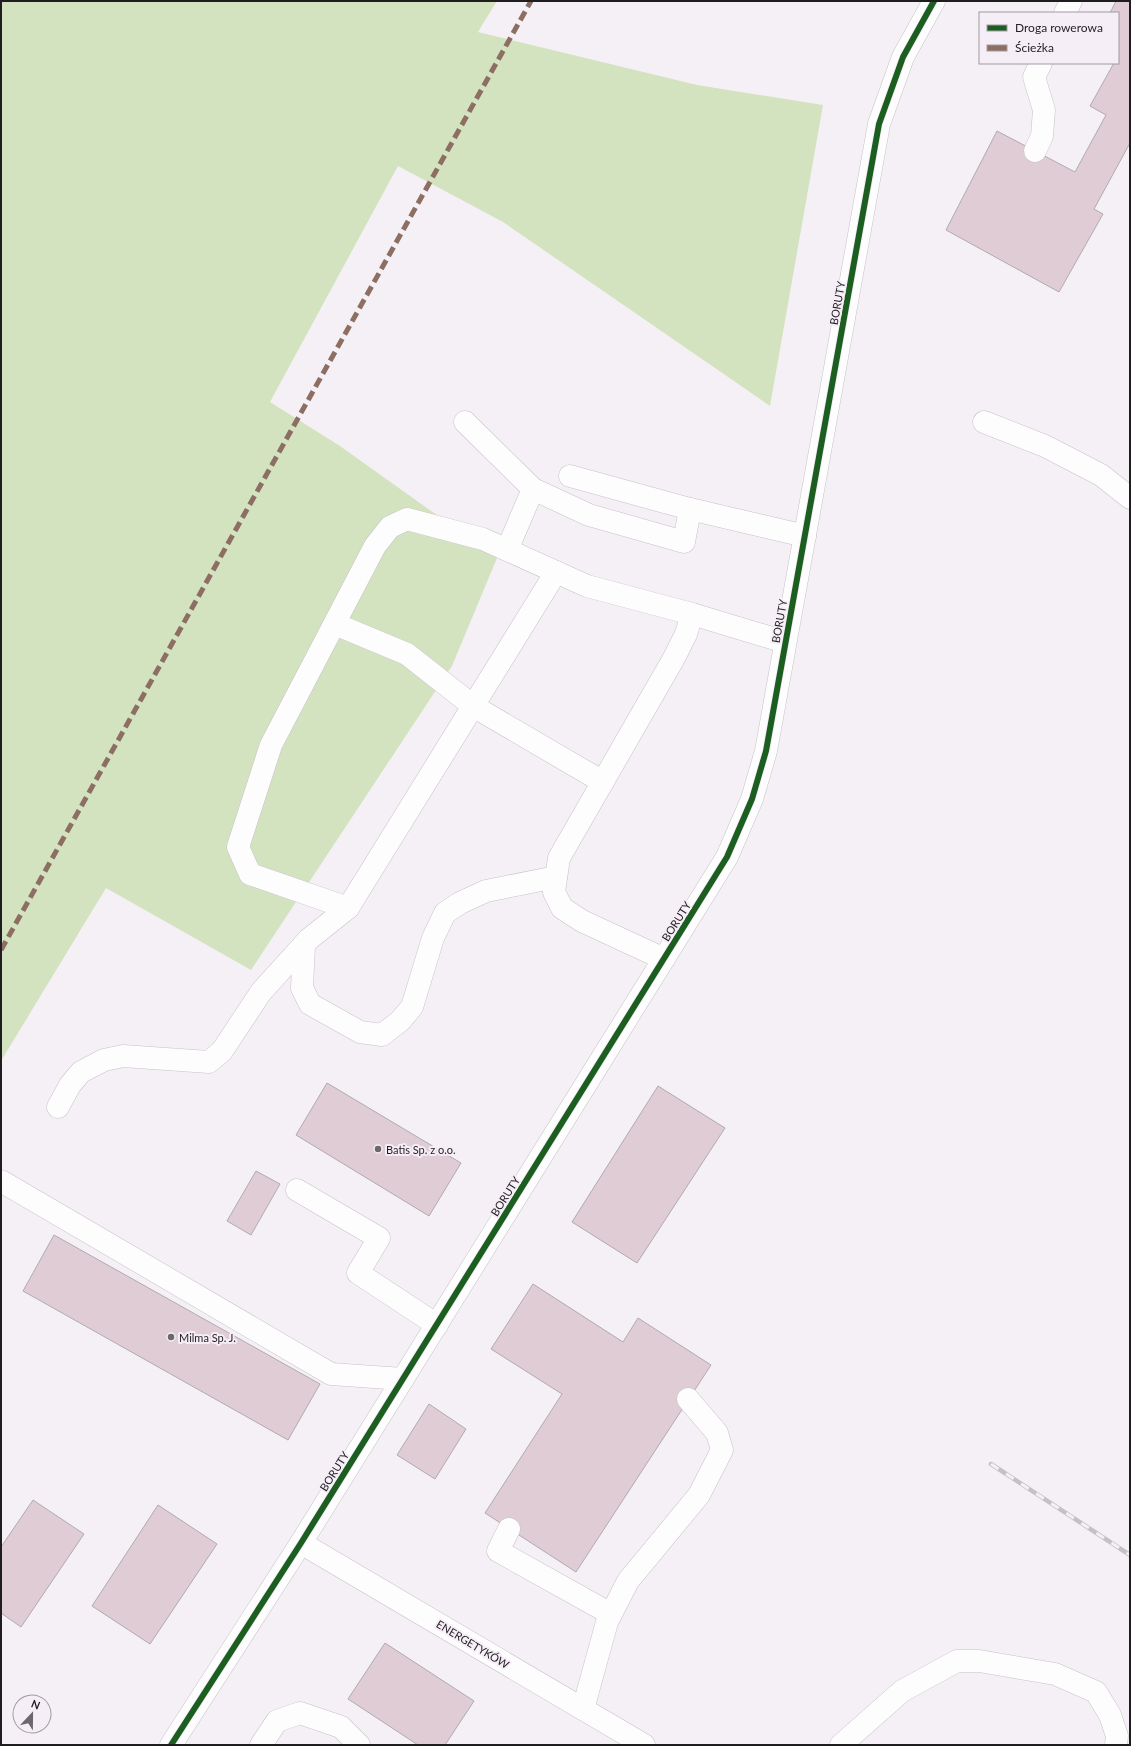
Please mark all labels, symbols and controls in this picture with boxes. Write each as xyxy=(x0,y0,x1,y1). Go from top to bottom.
legend xyxy=(979,12,1119,64)
text: Droga rowerowa xyxy=(1015,20,1103,35)
text: Ścieżka xyxy=(1015,40,1054,55)
street label: BORUTY xyxy=(827,280,847,326)
street label: BORUTY xyxy=(769,598,789,644)
street label: BORUTY xyxy=(659,899,693,943)
place label: Batis Sp. z o.o. xyxy=(386,1143,456,1156)
marker: Batis Sp. z o.o. xyxy=(373,1144,383,1154)
street label: BORUTY xyxy=(488,1174,522,1218)
place label: Milma Sp. J. xyxy=(179,1331,236,1344)
marker: Milma Sp. J. xyxy=(166,1332,176,1342)
street label: BORUTY xyxy=(317,1449,351,1493)
street label: ENERGETYKÓW xyxy=(434,1617,512,1671)
north arrow xyxy=(12,1694,52,1734)
text: N xyxy=(30,1697,42,1712)

